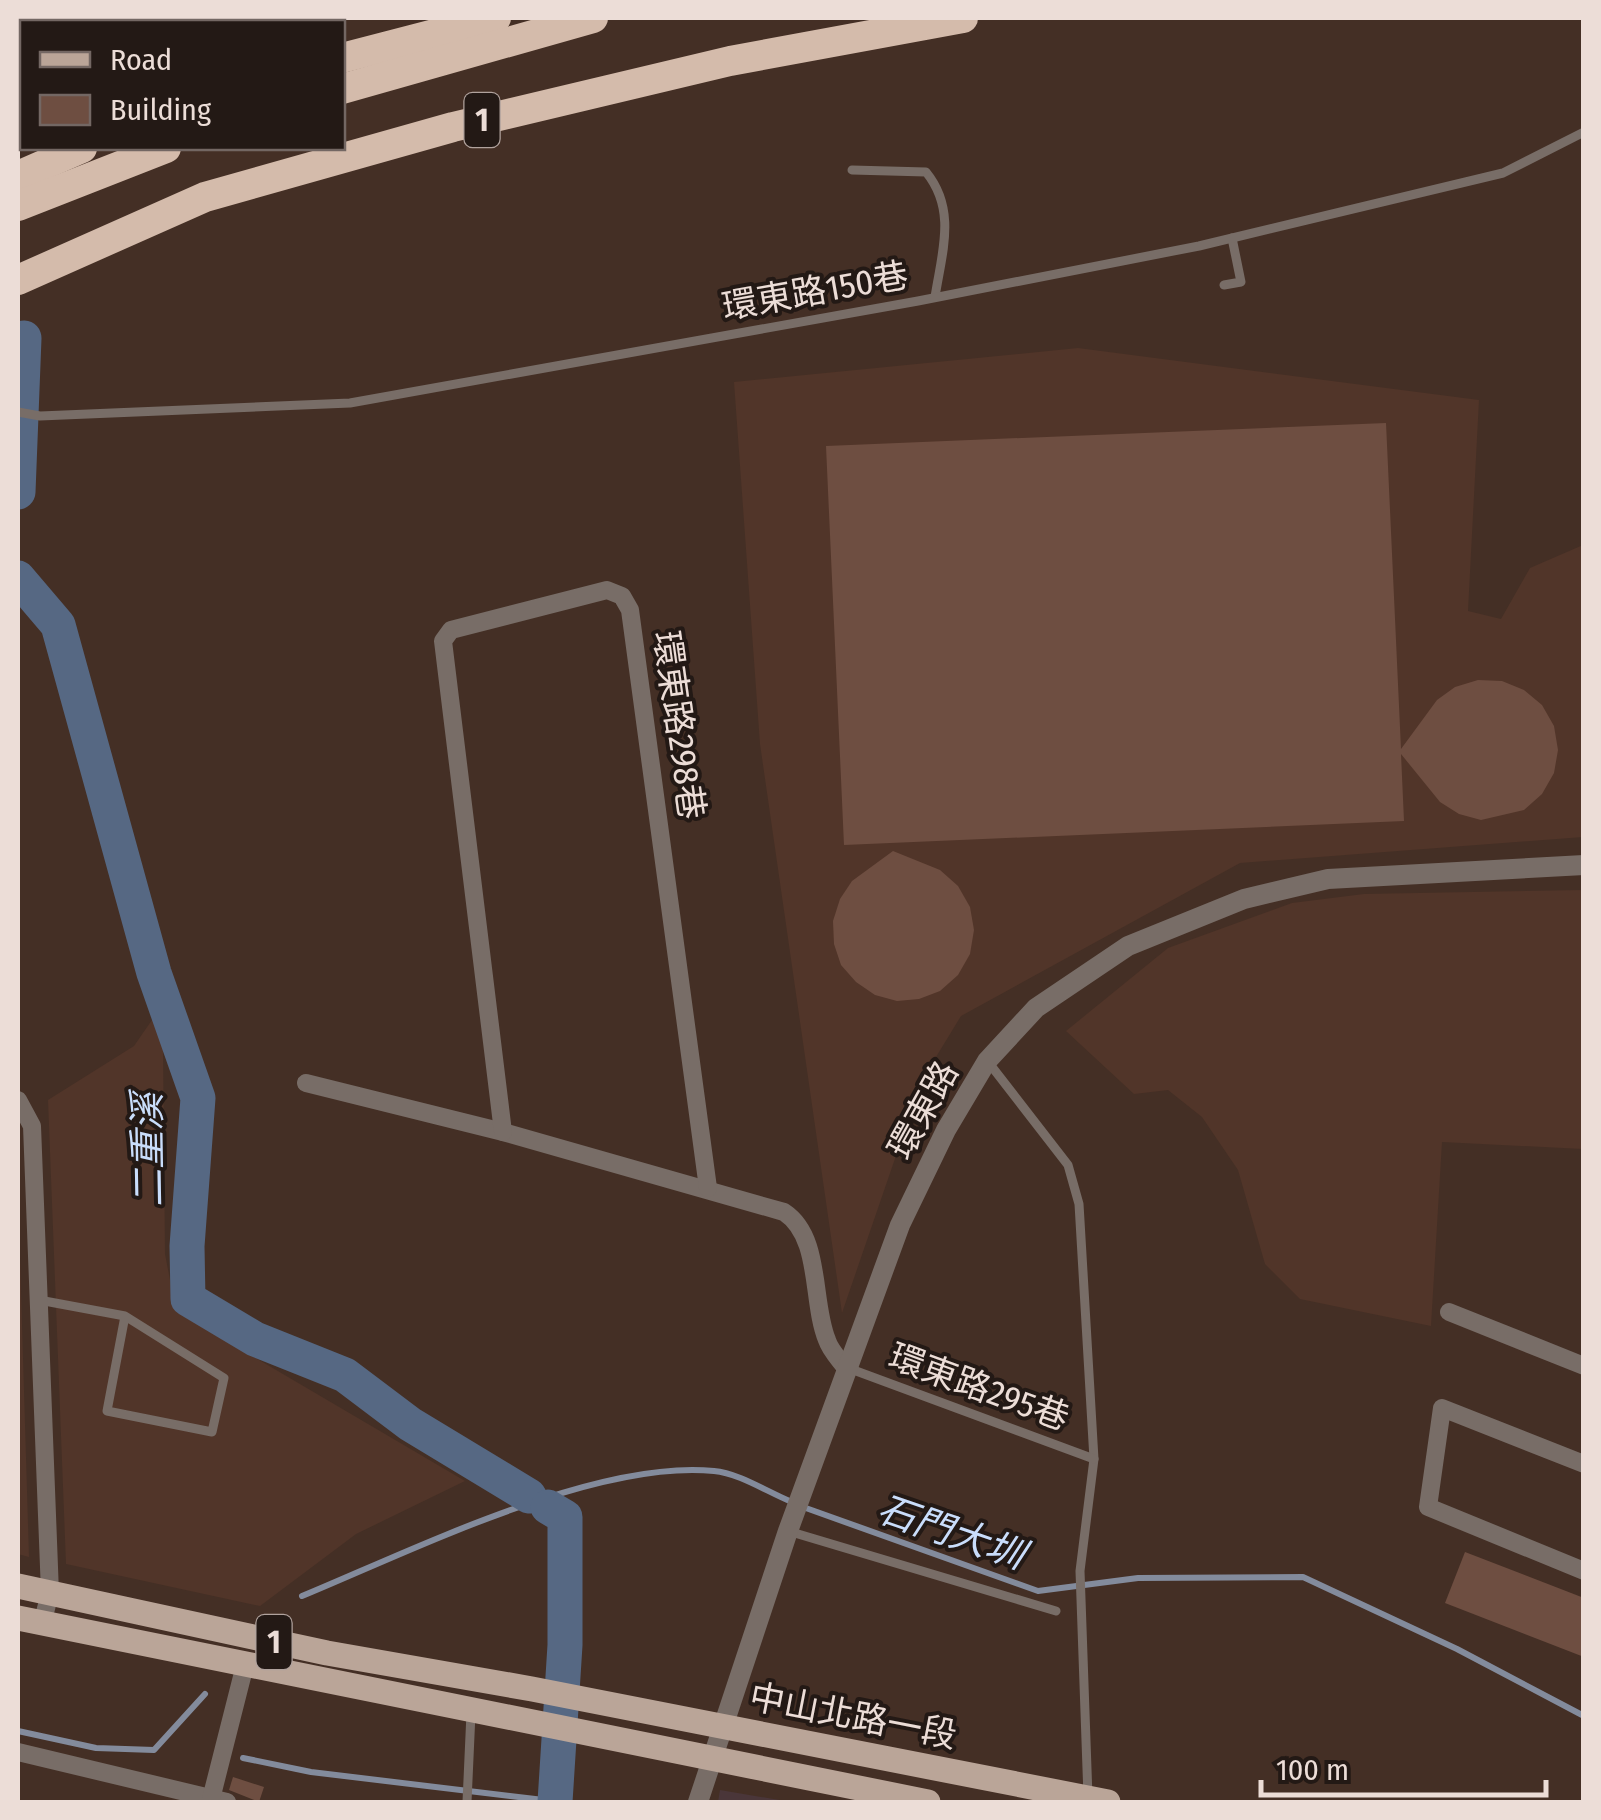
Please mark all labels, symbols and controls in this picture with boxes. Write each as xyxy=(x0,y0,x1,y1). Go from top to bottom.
legend xyxy=(20,20,345,150)
text: Road xyxy=(110,42,172,78)
text: Building xyxy=(110,92,212,128)
road number: 1 xyxy=(464,93,500,147)
street label: 環東路150巷 xyxy=(719,254,911,328)
street label: 環東路298巷 xyxy=(645,628,713,822)
street label: 環東路 xyxy=(879,1054,967,1166)
water label: 二重溪 xyxy=(124,1088,172,1207)
street label: 環東路295巷 xyxy=(883,1335,1075,1439)
water label: 石門大圳 xyxy=(872,1486,1035,1580)
road number: 1 xyxy=(256,1615,292,1669)
street label: 中山北路一段 xyxy=(746,1675,960,1757)
scale bar xyxy=(1261,1735,1546,1797)
text: 100 m xyxy=(1276,1752,1349,1788)

